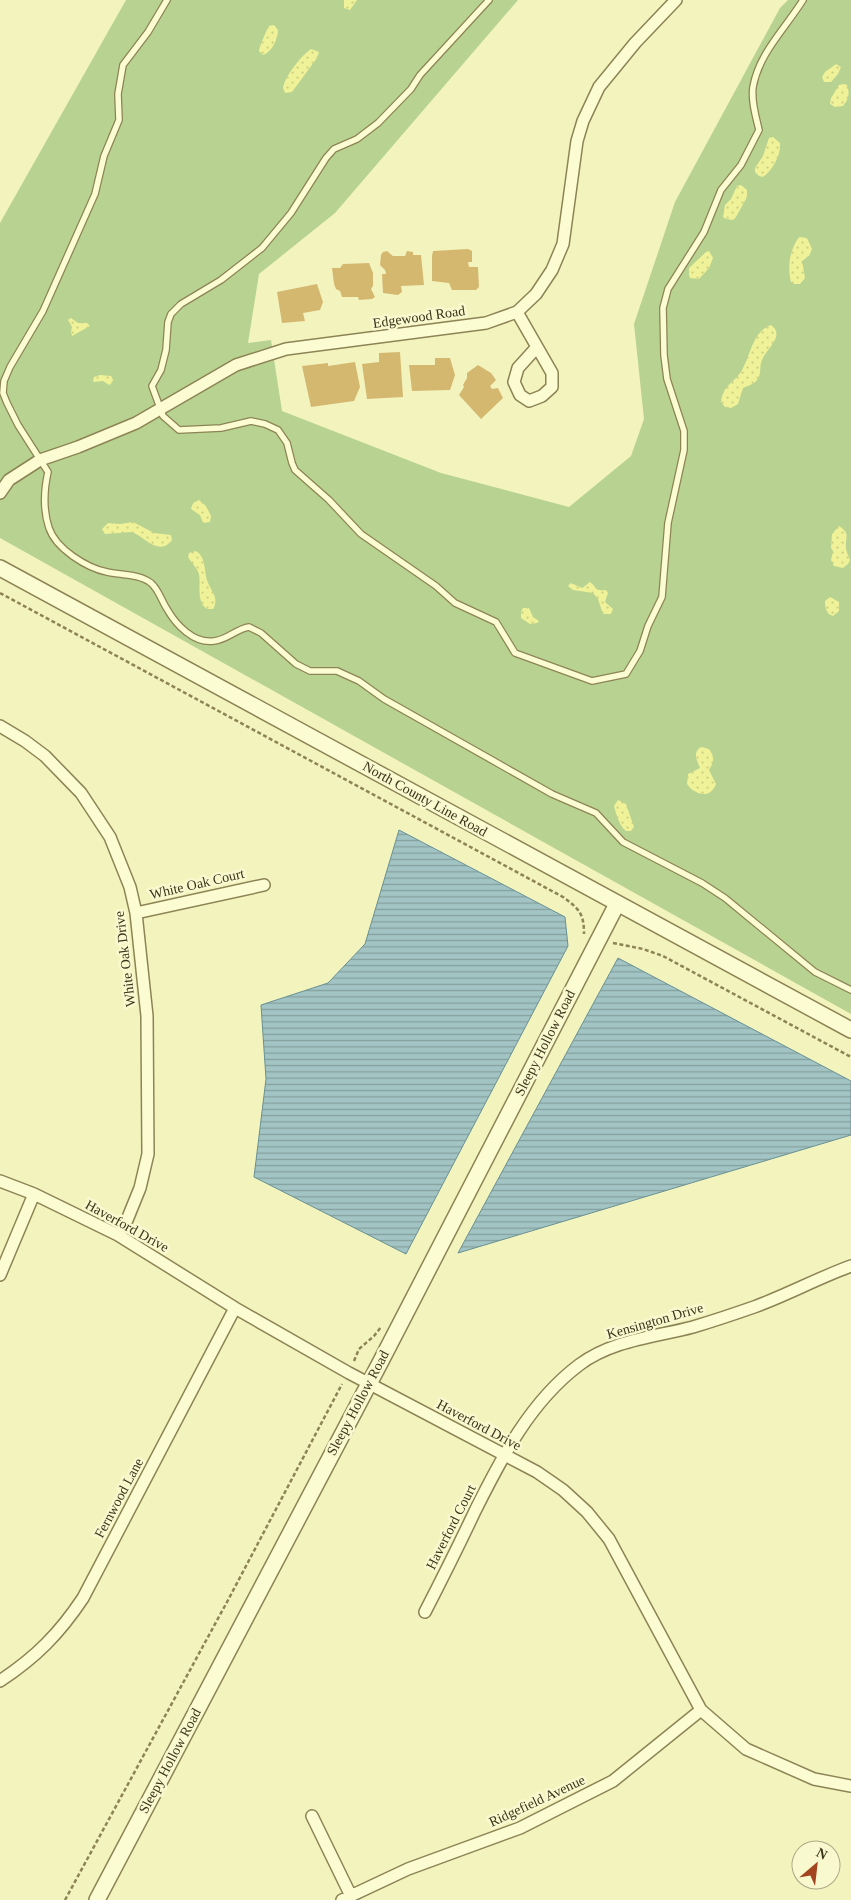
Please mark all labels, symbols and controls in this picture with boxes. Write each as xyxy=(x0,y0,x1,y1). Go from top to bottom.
street label: Edgewood Road xyxy=(372,303,466,331)
street label: North County Line Road xyxy=(360,759,490,839)
street label: White Oak Court xyxy=(148,866,246,902)
street label: White Oak Drive xyxy=(112,910,138,1008)
street label: Sleepy Hollow Road xyxy=(512,988,578,1098)
street label: Haverford Drive xyxy=(83,1197,171,1255)
street label: Kensington Drive xyxy=(605,1300,705,1342)
street label: Sleepy Hollow Road xyxy=(324,1348,392,1458)
street label: Haverford Drive xyxy=(434,1397,524,1453)
street label: Fernwood Lane xyxy=(92,1456,146,1540)
street label: Haverford Court xyxy=(423,1482,479,1572)
street label: Sleepy Hollow Road xyxy=(136,1706,204,1816)
street label: Ridgefield Avenue xyxy=(487,1772,587,1830)
north arrow xyxy=(791,1840,841,1890)
text: N xyxy=(814,1845,830,1863)

